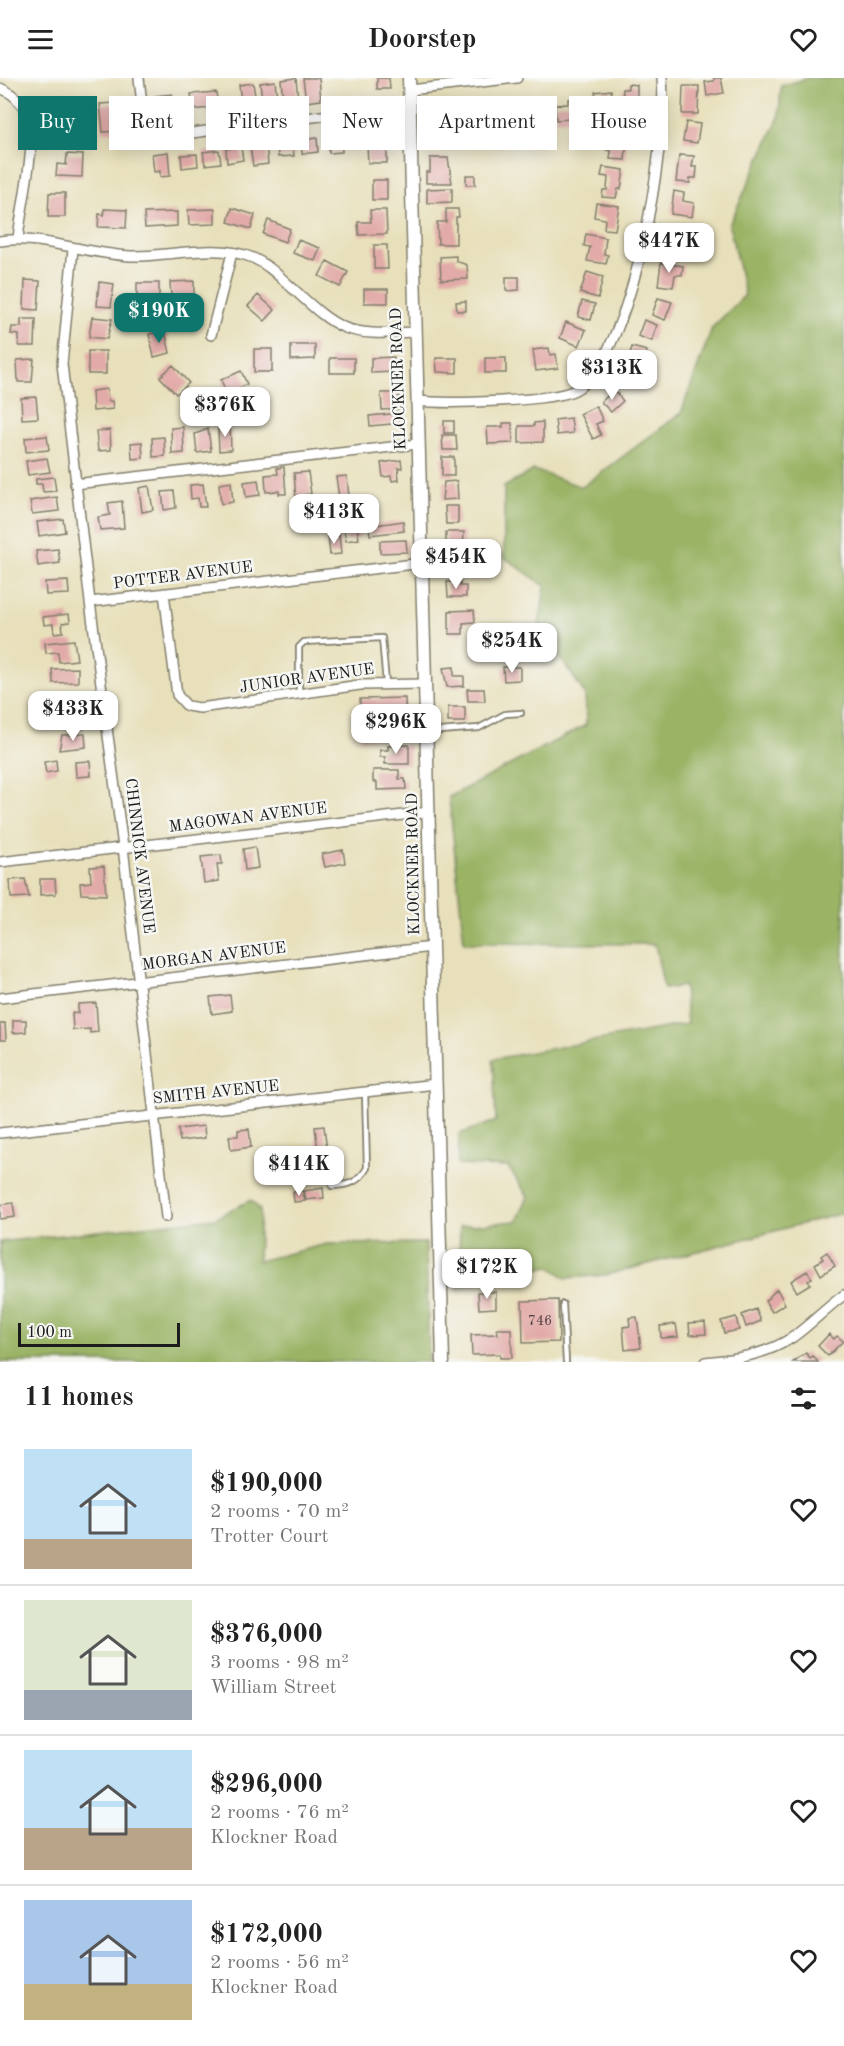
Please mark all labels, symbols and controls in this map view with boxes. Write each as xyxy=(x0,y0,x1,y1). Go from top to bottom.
icon: menu xyxy=(24,23,57,56)
icon: heart xyxy=(787,23,820,56)
text: Doorstep xyxy=(367,26,477,53)
chip: Buy xyxy=(18,96,97,150)
chip: Rent xyxy=(109,96,194,150)
chip: Filters xyxy=(206,96,309,150)
chip: New xyxy=(321,96,405,150)
chip: Apartment xyxy=(417,96,557,150)
chip: House xyxy=(569,96,668,150)
pin: $447K xyxy=(627,223,711,274)
text: $447K xyxy=(638,232,700,252)
pin: $190K xyxy=(117,293,201,344)
text: $190K xyxy=(128,302,190,322)
street label: KLOCKNER ROAD xyxy=(389,307,409,451)
pin: $313K xyxy=(570,350,654,401)
text: $313K xyxy=(581,359,643,379)
pin: $376K xyxy=(183,387,267,438)
text: $376K xyxy=(194,396,256,416)
pin: $413K xyxy=(292,494,376,545)
text: $413K xyxy=(303,503,365,523)
pin: $454K xyxy=(414,539,498,590)
text: $454K xyxy=(425,548,487,568)
street label: POTTER AVENUE xyxy=(112,559,254,593)
pin: $254K xyxy=(470,623,554,674)
text: $254K xyxy=(481,632,543,652)
street label: JUNIOR AVENUE xyxy=(239,662,375,696)
pin: $433K xyxy=(31,691,115,742)
text: $433K xyxy=(42,700,104,720)
pin: $296K xyxy=(354,704,438,755)
text: $296K xyxy=(365,713,427,733)
street label: CHINNICK AVENUE xyxy=(122,777,156,935)
street label: KLOCKNER ROAD xyxy=(405,793,423,935)
street label: MAGOWAN AVENUE xyxy=(168,800,328,836)
street label: MORGAN AVENUE xyxy=(141,940,287,974)
street label: SMITH AVENUE xyxy=(152,1078,280,1108)
pin: $414K xyxy=(257,1146,341,1197)
text: $414K xyxy=(268,1155,330,1175)
pin: $172K xyxy=(445,1249,529,1300)
text: $172K xyxy=(456,1258,518,1278)
house number: 746 xyxy=(528,1314,552,1328)
scale bar xyxy=(18,1320,180,1348)
text: 100 m xyxy=(27,1325,72,1341)
icon: filters xyxy=(787,1382,820,1415)
text: 11 homes xyxy=(24,1385,133,1411)
text: $190,000 xyxy=(210,1471,323,1497)
icon: home xyxy=(72,1473,144,1545)
icon: heart xyxy=(787,1493,820,1526)
text: 2 rooms · 70 m² xyxy=(210,1502,349,1522)
text: Trotter Court xyxy=(210,1527,329,1547)
text: $376,000 xyxy=(210,1622,323,1648)
icon: home xyxy=(72,1624,144,1696)
icon: heart xyxy=(787,1644,820,1677)
text: 3 rooms · 98 m² xyxy=(210,1653,349,1673)
text: William Street xyxy=(210,1678,336,1698)
text: $296,000 xyxy=(210,1772,323,1798)
icon: home xyxy=(72,1774,144,1846)
icon: heart xyxy=(787,1794,820,1827)
text: 2 rooms · 76 m² xyxy=(210,1803,349,1823)
text: Klockner Road xyxy=(210,1828,338,1848)
text: $172,000 xyxy=(210,1922,323,1948)
icon: home xyxy=(72,1924,144,1996)
icon: heart xyxy=(787,1944,820,1977)
text: 2 rooms · 56 m² xyxy=(210,1953,349,1973)
text: Klockner Road xyxy=(210,1978,338,1998)

